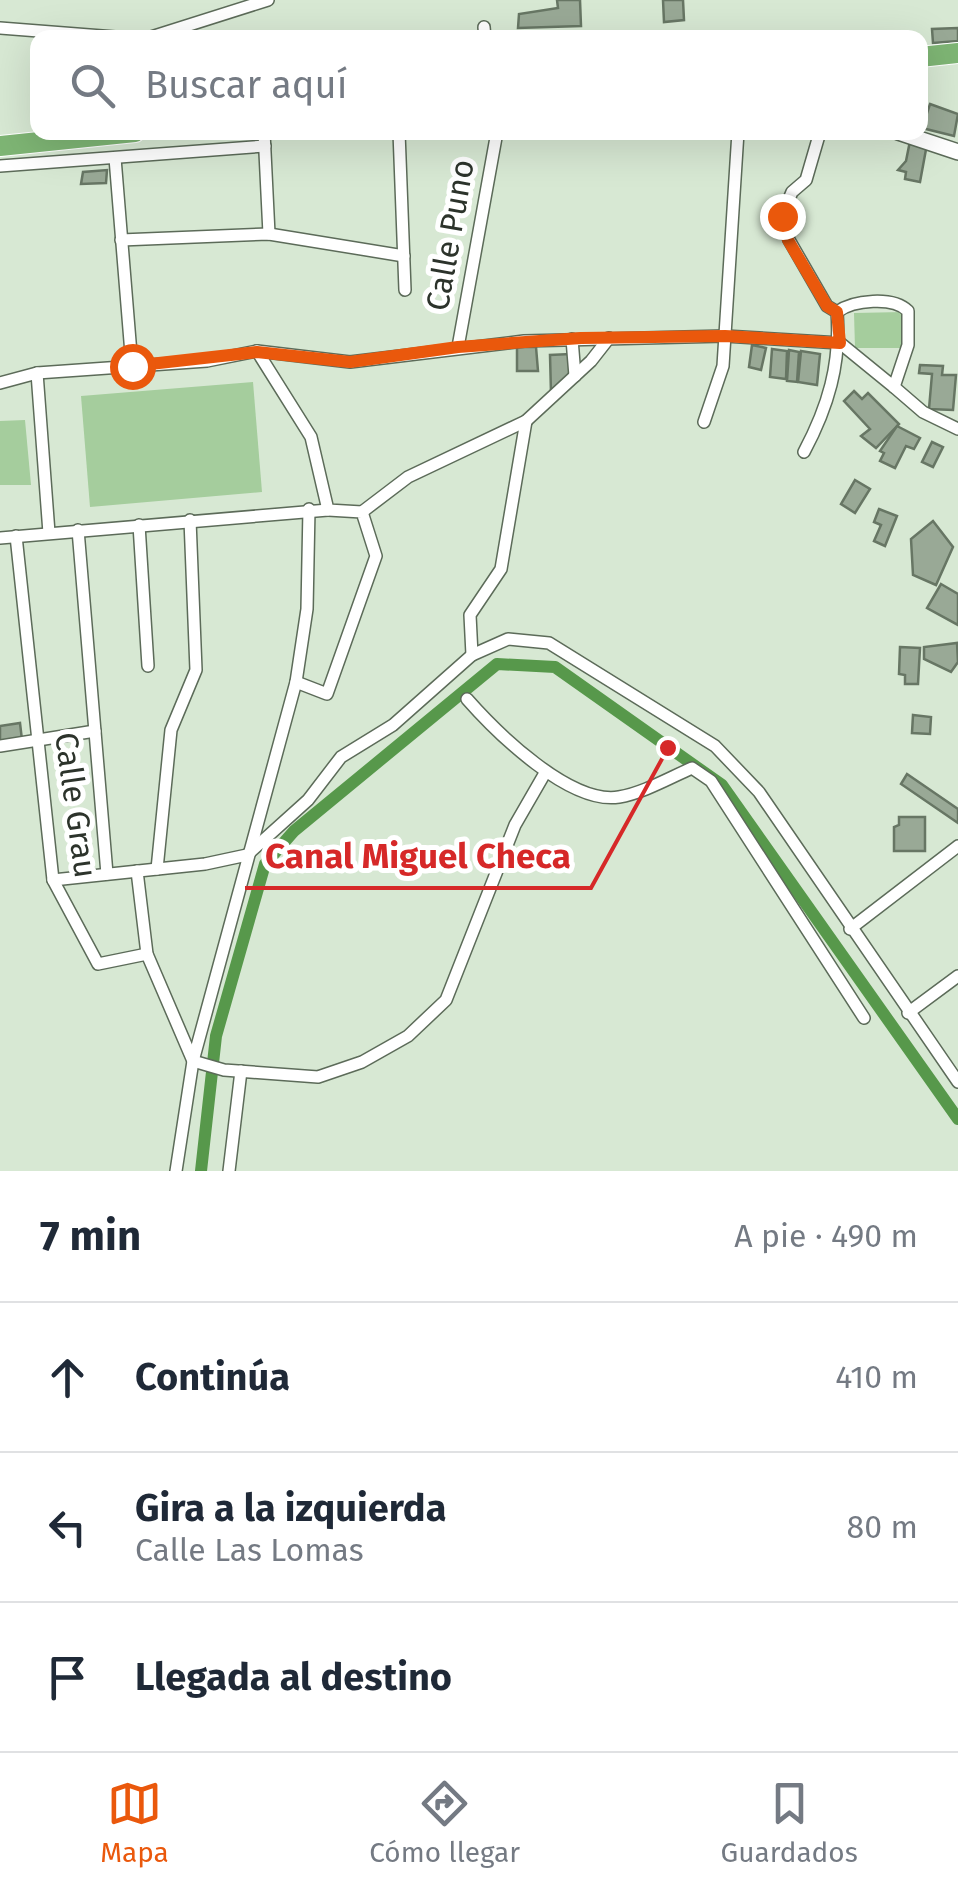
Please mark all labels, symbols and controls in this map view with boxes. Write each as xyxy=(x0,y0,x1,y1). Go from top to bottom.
search box xyxy=(30,30,928,140)
icon: search xyxy=(65,58,120,113)
text: Buscar aquí xyxy=(145,62,347,108)
street label: Calle Puno xyxy=(418,156,482,314)
route end xyxy=(760,194,806,240)
route start xyxy=(110,344,156,390)
street label: Calle Grau xyxy=(47,730,105,880)
callout: Canal Miguel Checa xyxy=(245,823,591,888)
text: Canal Miguel Checa xyxy=(265,835,571,877)
text: 7 min xyxy=(40,1211,141,1261)
text: A pie · 490 m xyxy=(734,1217,918,1255)
icon: ahead xyxy=(40,1350,95,1405)
text: Continúa xyxy=(135,1354,290,1400)
text: 410 m xyxy=(835,1358,918,1396)
text: Gira a la izquierda xyxy=(135,1485,447,1531)
icon: left xyxy=(40,1500,95,1555)
text: 80 m xyxy=(847,1508,918,1546)
text: Calle Las Lomas xyxy=(135,1531,364,1569)
icon: arrive xyxy=(40,1650,95,1705)
text: Llegada al destino xyxy=(135,1654,452,1700)
tab: Mapa xyxy=(100,1776,169,1869)
tab: Cómo llegar xyxy=(369,1776,520,1869)
tab: Guardados xyxy=(720,1776,858,1869)

